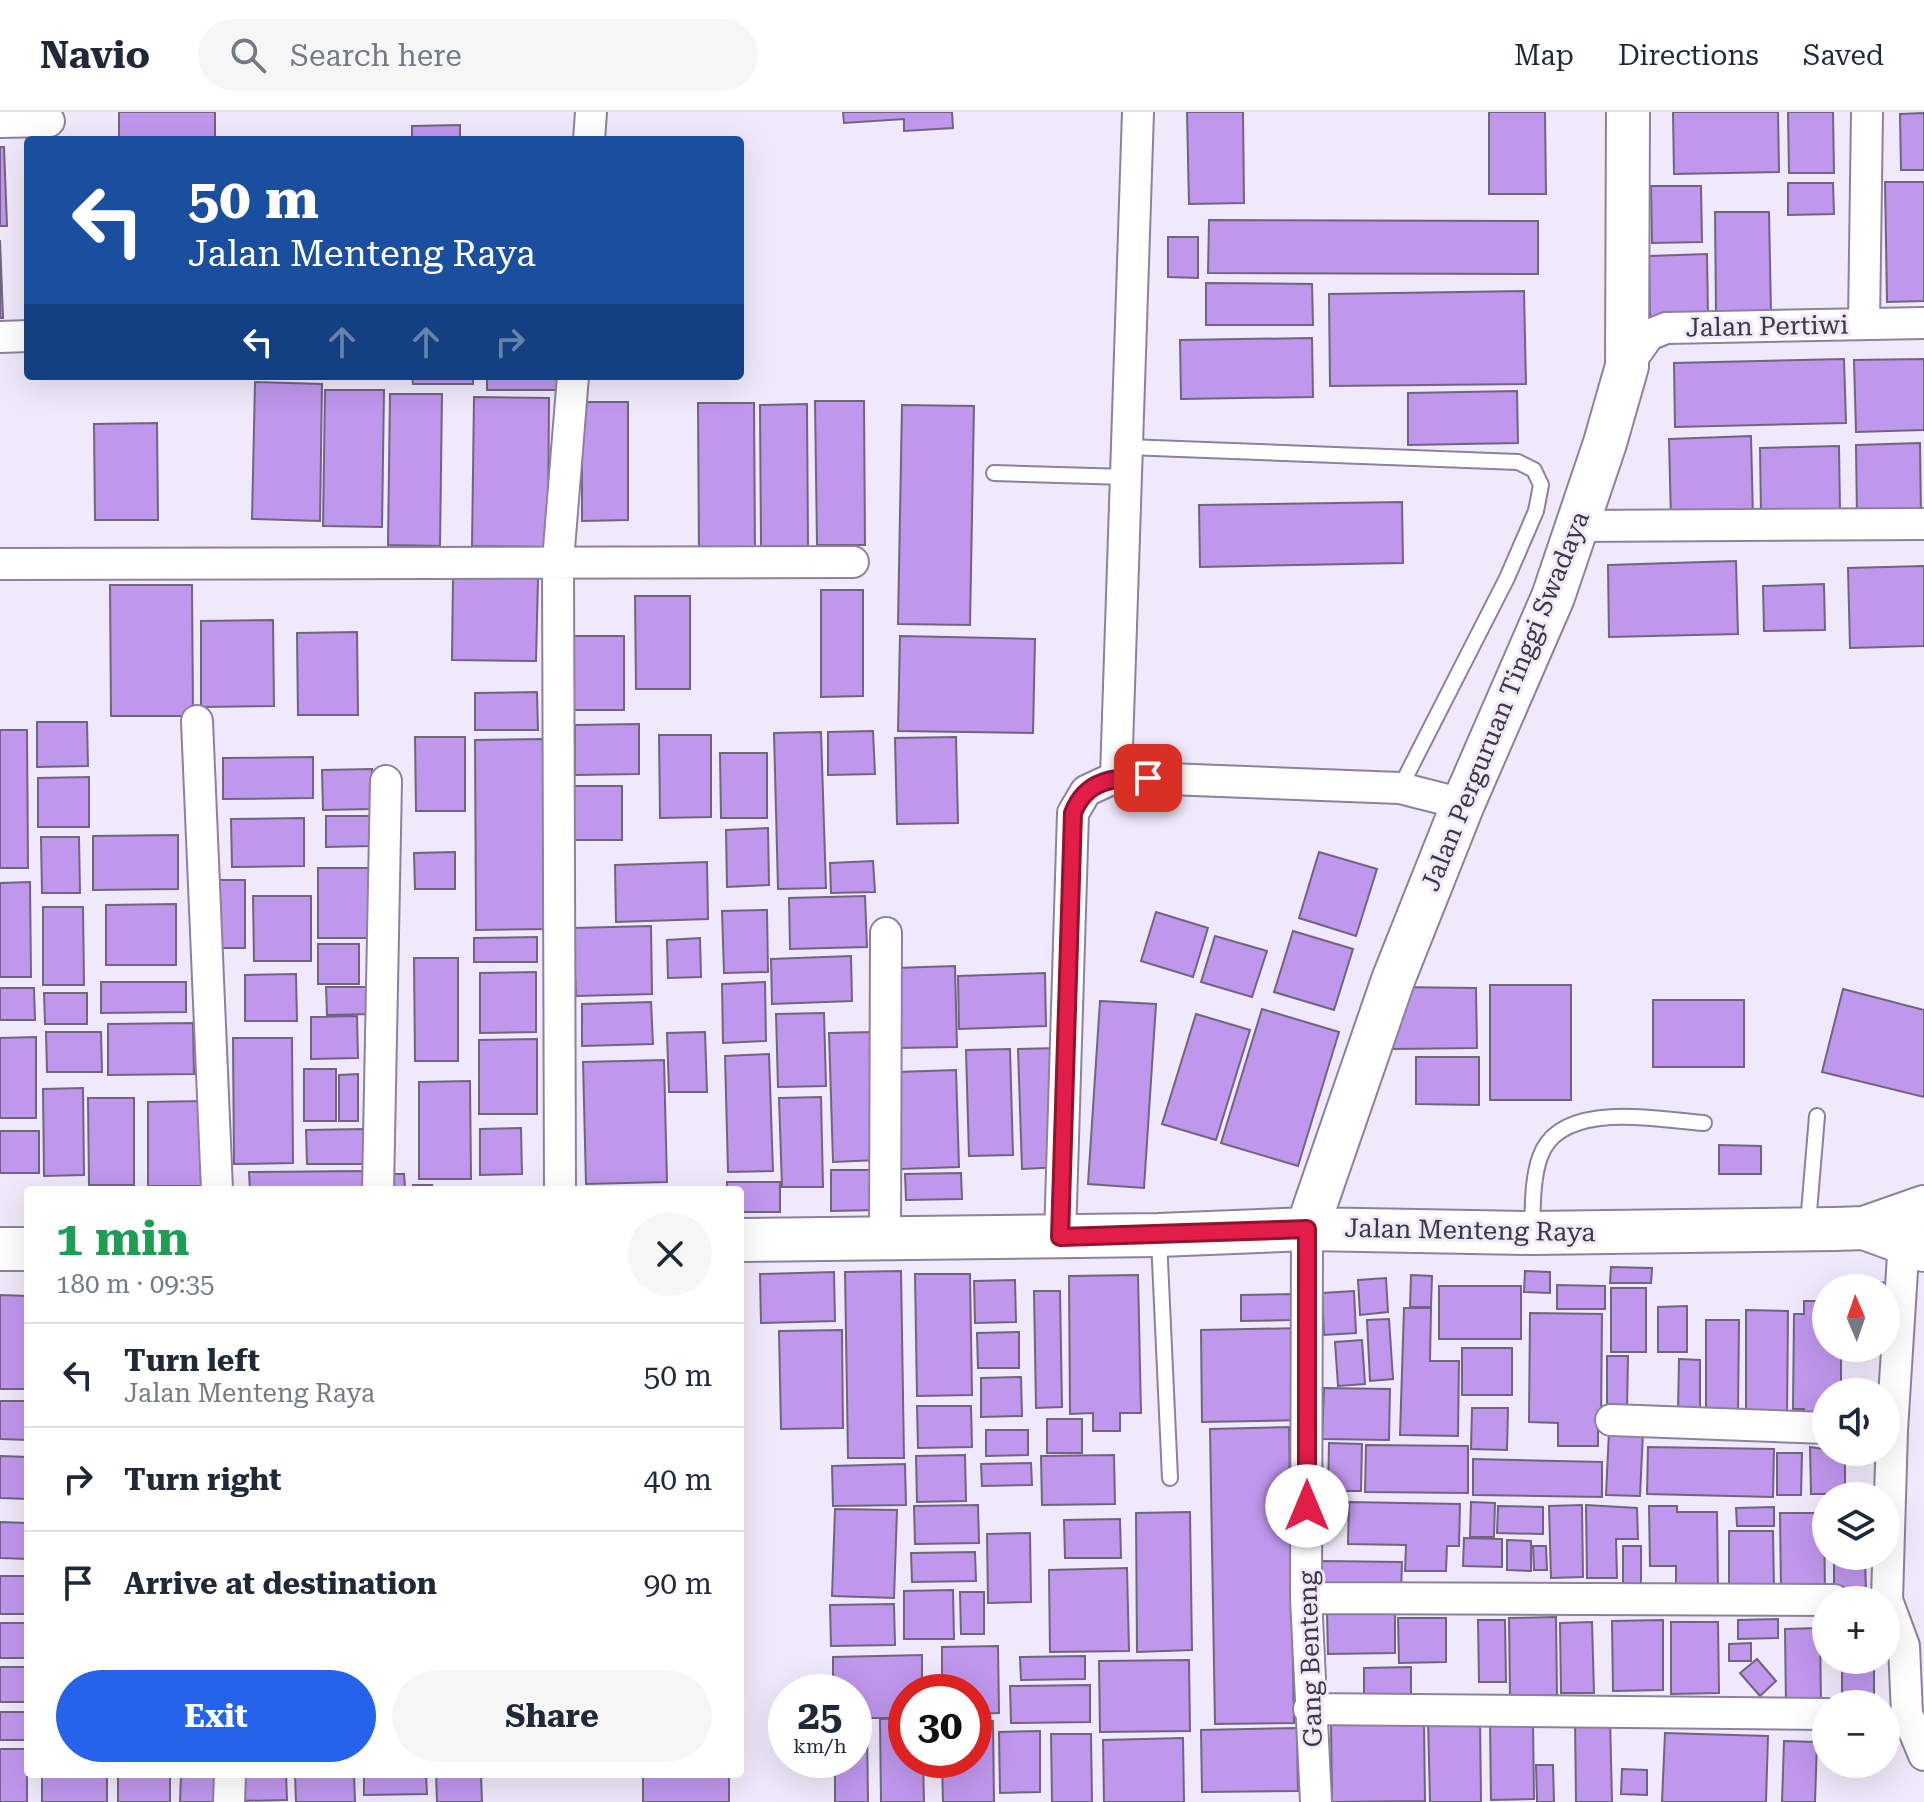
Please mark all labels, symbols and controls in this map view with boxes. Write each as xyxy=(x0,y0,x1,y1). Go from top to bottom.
search box xyxy=(198,19,758,91)
text: Navio xyxy=(40,33,150,77)
icon: search xyxy=(226,33,270,77)
text: Search here xyxy=(290,38,462,73)
text: Map xyxy=(1514,39,1574,72)
text: Directions xyxy=(1618,39,1759,72)
text: Saved xyxy=(1803,39,1884,72)
text: 50 m xyxy=(188,166,319,232)
icon: left xyxy=(56,168,160,272)
text: Jalan Menteng Raya xyxy=(188,233,536,275)
street label: Jalan Pertiwi xyxy=(1685,310,1849,342)
icon: left xyxy=(236,320,280,364)
icon: ahead xyxy=(320,320,364,364)
icon: ahead xyxy=(404,320,448,364)
icon: right xyxy=(488,320,532,364)
street label: Jalan Perguruan Tinggi Swadaya xyxy=(1415,507,1595,895)
pin xyxy=(1114,744,1182,812)
icon: arrive xyxy=(1126,756,1170,800)
text: 1 min xyxy=(56,1211,189,1267)
button: close xyxy=(628,1212,712,1296)
street label: Jalan Menteng Raya xyxy=(1344,1213,1596,1247)
text: 180 m · 09:35 xyxy=(56,1269,215,1299)
north arrow xyxy=(1812,1274,1900,1362)
map controls xyxy=(1812,1274,1900,1778)
text: Turn left xyxy=(124,1343,260,1378)
icon: left xyxy=(56,1353,100,1397)
text: 50 m xyxy=(643,1358,712,1393)
text: Jalan Menteng Raya xyxy=(124,1378,375,1408)
button: sound xyxy=(1812,1378,1900,1466)
icon: right xyxy=(56,1457,100,1501)
text: Turn right xyxy=(124,1462,281,1497)
text: 40 m xyxy=(643,1462,712,1497)
position arrow xyxy=(1265,1464,1349,1548)
button: layers xyxy=(1812,1482,1900,1570)
icon: arrive xyxy=(56,1561,100,1605)
text: Arrive at destination xyxy=(124,1566,437,1601)
text: 90 m xyxy=(643,1566,712,1601)
street label: Gang Benteng xyxy=(1292,1570,1328,1748)
button: + xyxy=(1812,1586,1900,1674)
button: Exit xyxy=(56,1670,376,1762)
button: Share xyxy=(392,1670,712,1762)
speed limit sign: 30 xyxy=(888,1674,992,1778)
button: − xyxy=(1812,1690,1900,1778)
text: 25 xyxy=(798,1692,842,1739)
text: km/h xyxy=(793,1734,847,1758)

